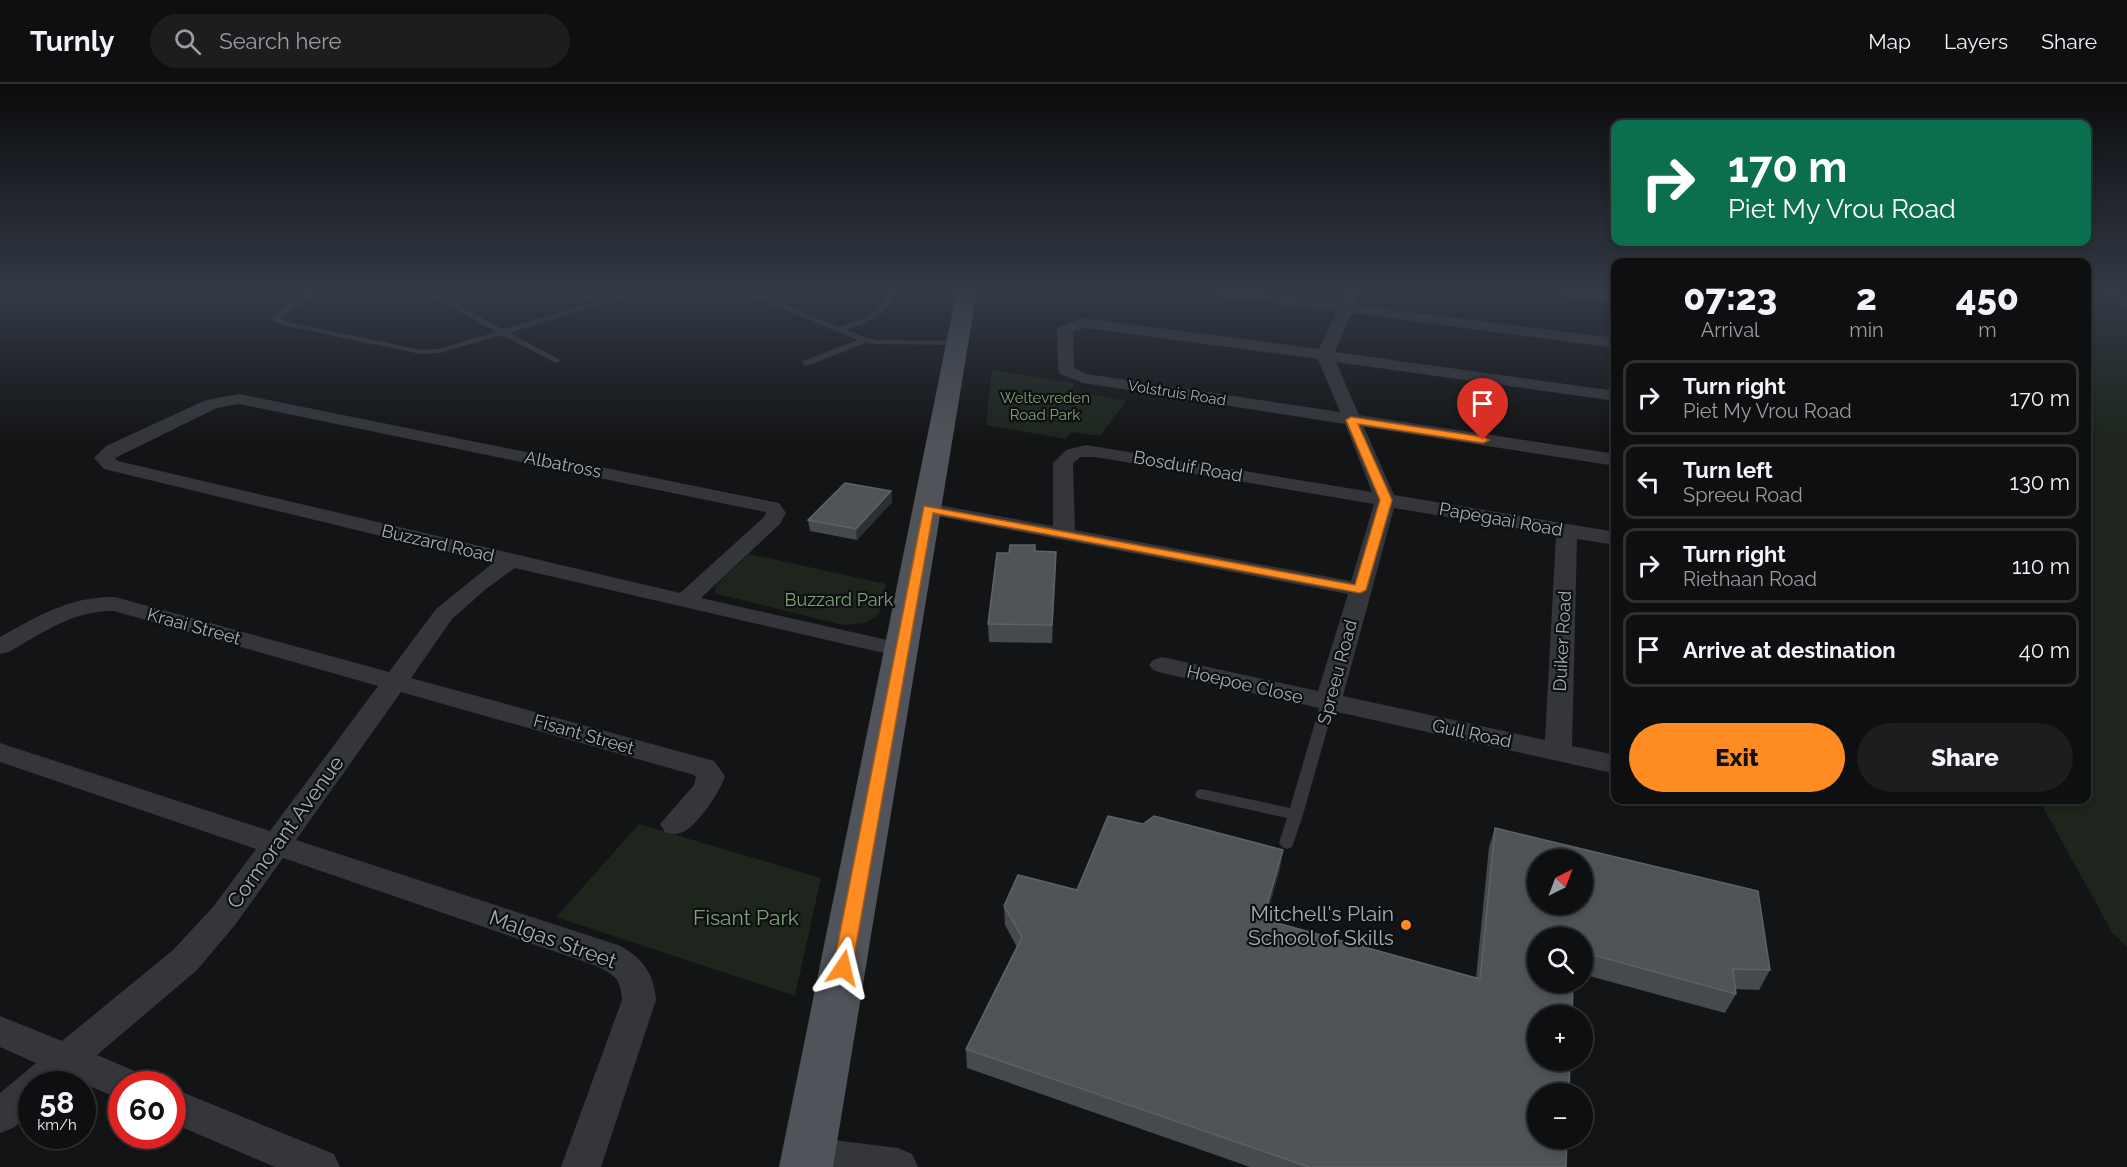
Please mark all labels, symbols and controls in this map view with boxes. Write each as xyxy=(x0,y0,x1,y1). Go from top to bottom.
search box xyxy=(150,14,570,68)
text: Turnly xyxy=(30,25,114,58)
icon: search xyxy=(171,25,204,58)
text: Search here xyxy=(219,28,341,54)
text: Map xyxy=(1868,29,1911,54)
text: Layers xyxy=(1944,29,2008,54)
text: Share xyxy=(2041,29,2097,54)
text: 170 m xyxy=(1728,143,1847,192)
icon: right xyxy=(1629,144,1707,222)
text: Piet My Vrou Road xyxy=(1728,193,1956,224)
text: 07:23 xyxy=(1683,276,1777,318)
text: 2 xyxy=(1856,276,1877,318)
text: 450 xyxy=(1956,276,2019,318)
text: Arrival xyxy=(1701,318,1760,342)
text: min xyxy=(1849,318,1884,342)
text: m xyxy=(1978,318,1997,342)
text: Turn right xyxy=(1683,373,1786,399)
street label: Volstruis Road xyxy=(1127,376,1227,410)
pin xyxy=(1457,378,1508,440)
icon: right xyxy=(1632,381,1665,414)
text: 170 m xyxy=(2010,385,2070,411)
icon: arrive xyxy=(1466,387,1499,420)
park label: Weltevreden Road Park xyxy=(1000,389,1090,424)
text: Piet My Vrou Road xyxy=(1683,399,1852,423)
street label: Albatross xyxy=(523,446,604,482)
street label: Bosduif Road xyxy=(1132,446,1244,486)
text: Turn left xyxy=(1683,457,1773,483)
icon: left xyxy=(1632,465,1665,498)
text: 130 m xyxy=(2010,469,2070,495)
text: Spreeu Road xyxy=(1683,483,1803,507)
street label: Papegaai Road xyxy=(1438,498,1564,540)
street label: Buzzard Road xyxy=(379,520,497,566)
text: Turn right xyxy=(1683,541,1786,567)
icon: right xyxy=(1632,549,1665,582)
text: 110 m xyxy=(2012,553,2070,579)
text: Riethaan Road xyxy=(1683,567,1817,591)
park label: Buzzard Park xyxy=(785,589,894,610)
street label: Duiker Road xyxy=(1549,590,1575,692)
street label: Kraai Street xyxy=(145,603,243,649)
street label: Spreeu Road xyxy=(1313,617,1361,727)
icon: arrive xyxy=(1632,633,1665,666)
text: Arrive at destination xyxy=(1683,637,1896,663)
text: 40 m xyxy=(2019,637,2070,663)
street label: Hoepoe Close xyxy=(1185,660,1306,708)
street label: Fisant Street xyxy=(531,710,637,758)
street label: Gull Road xyxy=(1430,714,1514,752)
button: Exit xyxy=(1629,723,1845,792)
button: Share xyxy=(1857,723,2073,792)
street label: Cormorant Avenue xyxy=(221,751,349,913)
north arrow xyxy=(1527,849,1593,915)
map controls xyxy=(1527,849,1593,1149)
place label: Mitchell's Plain School of Skills xyxy=(1248,901,1394,950)
street label: Malgas Street xyxy=(486,904,620,974)
park label: Fisant Park xyxy=(693,905,799,930)
marker: Mitchell's Plain School of Skills xyxy=(1399,918,1413,932)
button: search xyxy=(1527,927,1593,993)
position arrow xyxy=(811,936,875,1000)
button: + xyxy=(1527,1005,1593,1071)
speed limit sign: 60 xyxy=(108,1071,186,1149)
button: − xyxy=(1527,1083,1593,1149)
text: 58 xyxy=(40,1085,74,1120)
text: km/h xyxy=(37,1116,77,1134)

